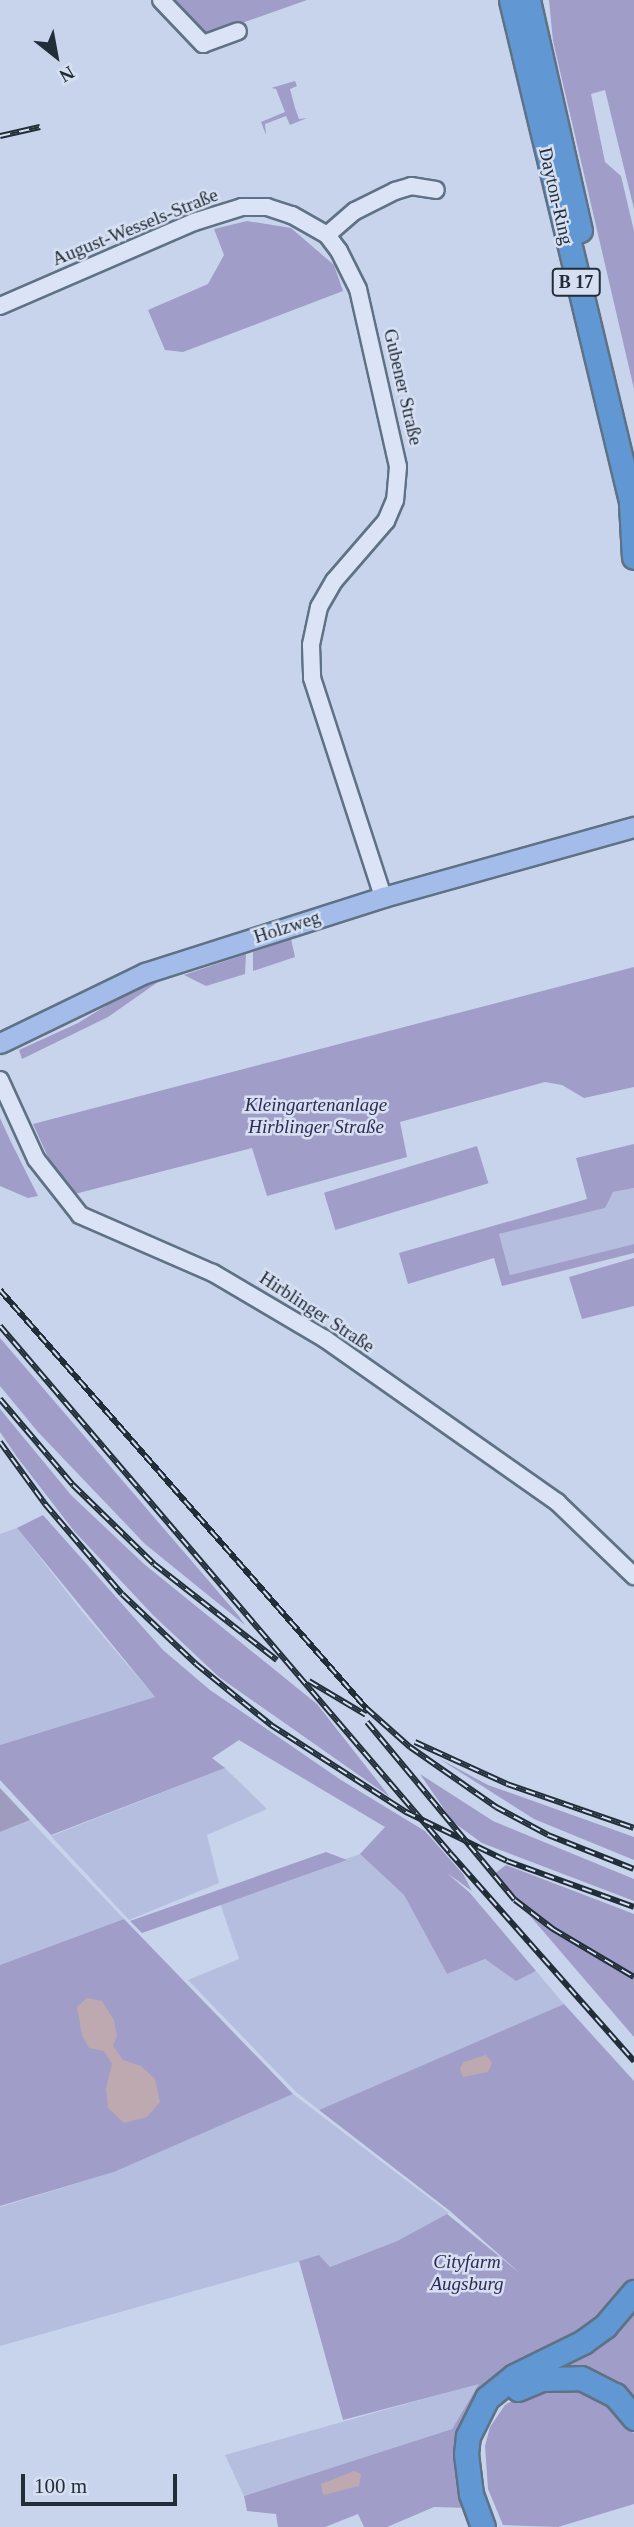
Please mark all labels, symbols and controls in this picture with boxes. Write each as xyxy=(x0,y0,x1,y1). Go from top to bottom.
north arrow xyxy=(21,21,91,91)
text: N xyxy=(56,62,78,87)
street label: Dayton-Ring xyxy=(534,145,578,247)
street label: August-Wessels-Straße xyxy=(49,183,221,271)
road number: B 17 xyxy=(552,268,600,296)
street label: Gubener Straße xyxy=(379,327,427,447)
street label: Holzweg xyxy=(251,906,323,948)
park label: Kleingartenanlage Hirblinger Straße xyxy=(245,1094,387,1138)
street label: Hirblinger Straße xyxy=(255,1266,379,1358)
park label: Cityfarm Augsburg xyxy=(430,2251,504,2295)
scale bar xyxy=(24,2460,180,2504)
text: 100 m xyxy=(34,2474,87,2498)

